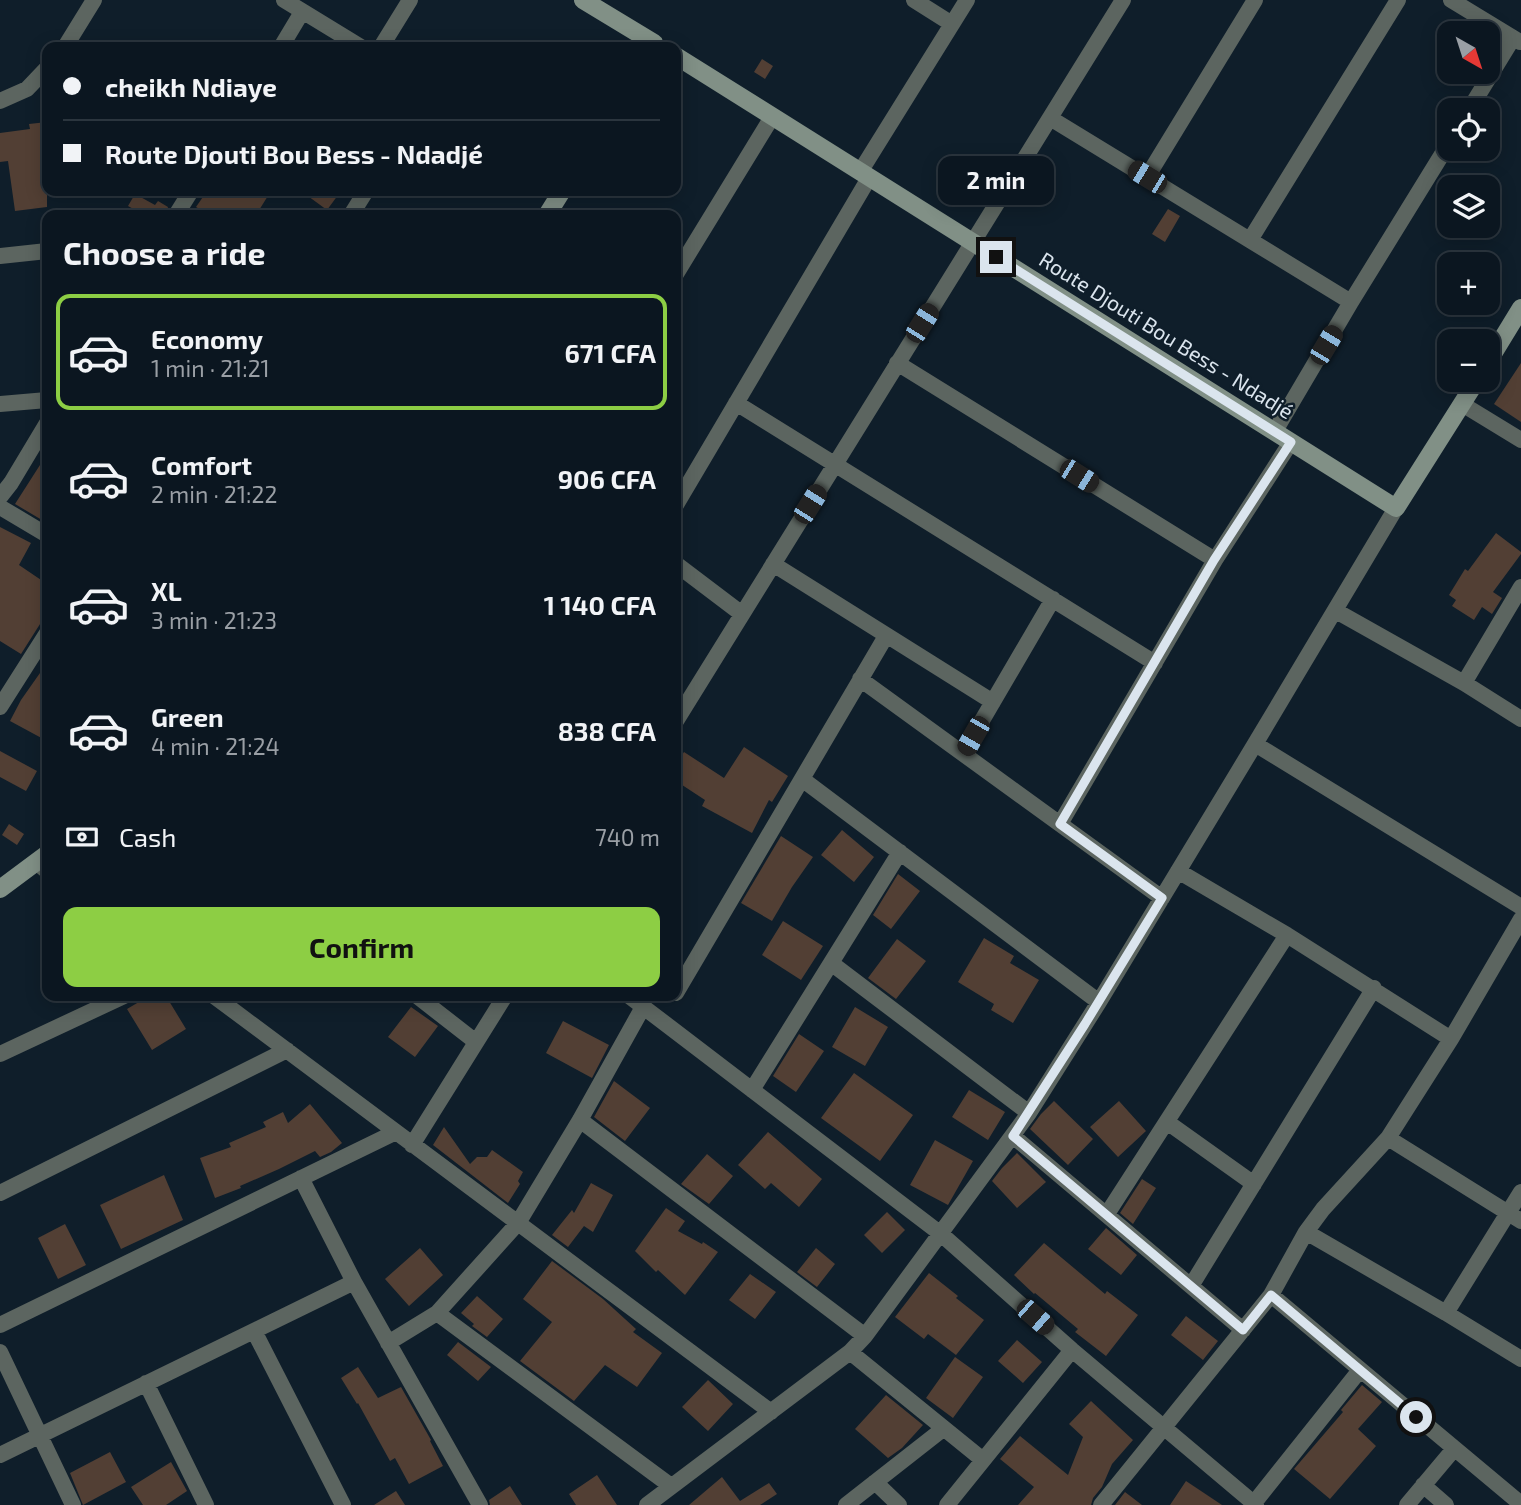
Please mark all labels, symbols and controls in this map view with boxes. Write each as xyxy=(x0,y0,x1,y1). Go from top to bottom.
north arrow xyxy=(1437,21,1500,84)
map controls xyxy=(1437,21,1500,392)
text: cheikh Ndiaye xyxy=(105,71,277,102)
button: locate xyxy=(1437,98,1500,161)
text: Route Djouti Bou Bess - Ndadjé xyxy=(105,138,483,169)
callout: 2 min xyxy=(938,156,1054,204)
car xyxy=(1124,157,1171,197)
text: 2 min xyxy=(967,166,1025,194)
button: layers xyxy=(1437,175,1500,238)
text: Choose a ride xyxy=(63,233,266,271)
route end xyxy=(980,241,1012,273)
street label: Route Djouti Bou Bess - Ndadjé xyxy=(1035,246,1298,424)
button: + xyxy=(1437,252,1500,315)
car xyxy=(902,300,943,346)
icon: car xyxy=(67,321,130,384)
car xyxy=(1307,322,1346,368)
text: Economy xyxy=(151,323,263,354)
button: − xyxy=(1437,329,1500,392)
text: 671 CFA xyxy=(565,337,656,368)
text: 1 min · 21:21 xyxy=(151,354,270,382)
icon: car xyxy=(67,447,130,510)
text: Comfort xyxy=(151,449,252,480)
car xyxy=(1056,456,1103,496)
text: 906 CFA xyxy=(558,463,656,494)
text: 2 min · 21:22 xyxy=(151,480,277,508)
car xyxy=(790,481,831,527)
icon: car xyxy=(67,573,130,636)
text: XL xyxy=(151,575,182,606)
text: 1 140 CFA xyxy=(544,589,656,620)
text: 3 min · 21:23 xyxy=(151,606,277,634)
icon: car xyxy=(67,699,130,762)
text: Green xyxy=(151,701,224,732)
car xyxy=(954,713,993,759)
text: 838 CFA xyxy=(558,715,656,746)
text: 4 min · 21:24 xyxy=(151,732,280,760)
icon: cash xyxy=(63,818,101,856)
text: Cash xyxy=(119,821,176,852)
text: 740 m xyxy=(595,823,660,851)
button: Confirm xyxy=(63,907,660,987)
car xyxy=(1013,1295,1058,1339)
route start xyxy=(1400,1401,1432,1433)

